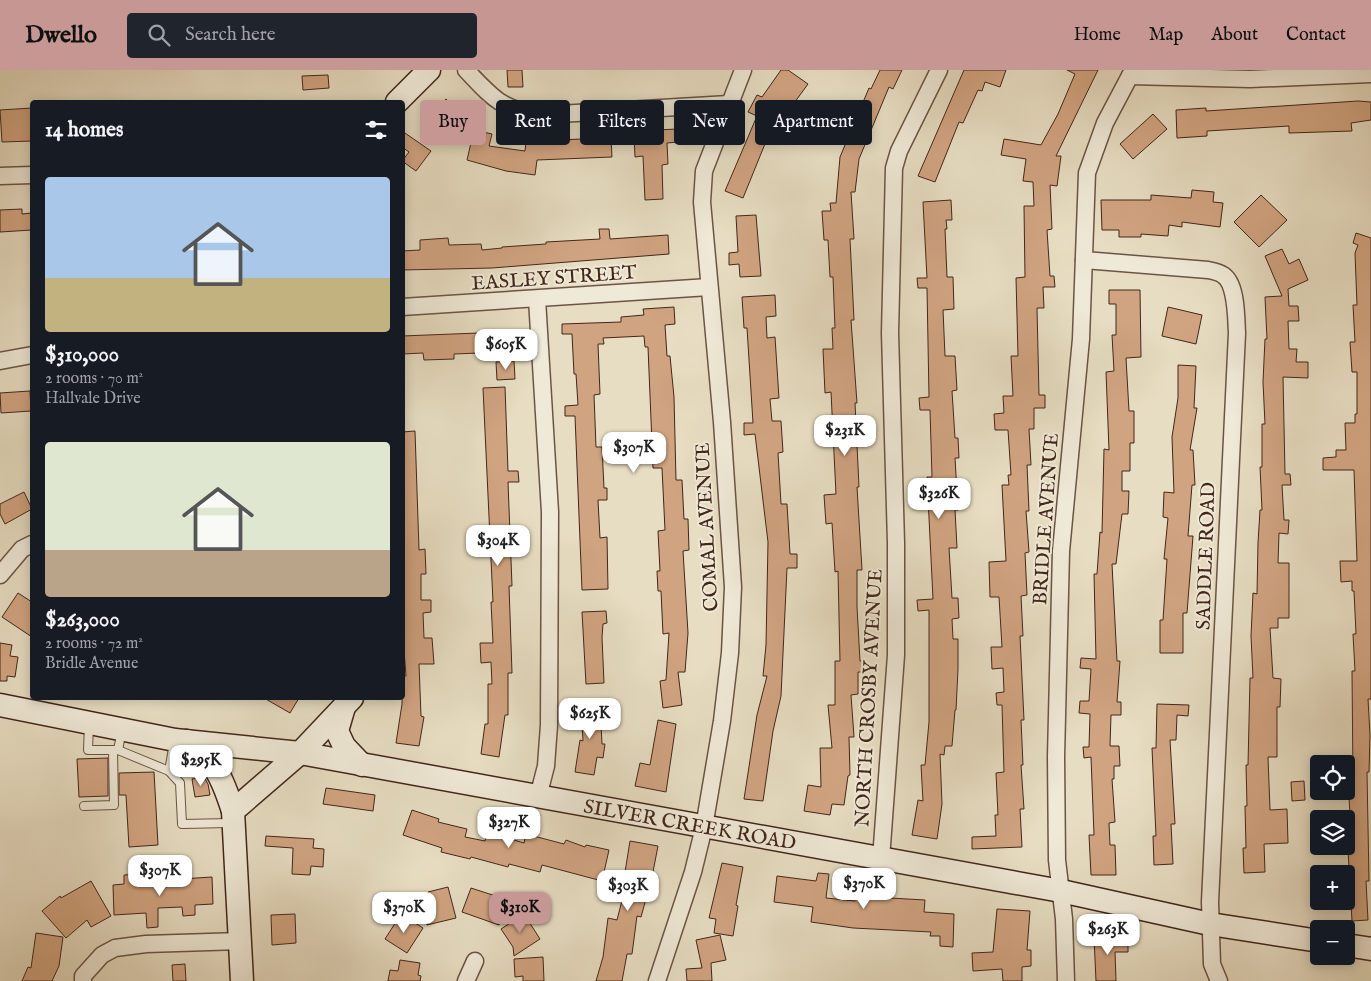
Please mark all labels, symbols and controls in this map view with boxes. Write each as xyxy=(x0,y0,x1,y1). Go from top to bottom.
search box xyxy=(127,13,477,58)
text: Dwello xyxy=(25,20,97,51)
icon: search xyxy=(145,21,173,49)
text: Search here xyxy=(185,23,275,47)
text: Home xyxy=(1074,24,1121,47)
text: Map xyxy=(1149,24,1183,47)
text: About xyxy=(1211,24,1258,47)
text: Contact xyxy=(1286,24,1346,47)
chip: Buy xyxy=(420,100,486,145)
chip: Rent xyxy=(496,100,570,145)
chip: Filters xyxy=(580,100,664,145)
chip: New xyxy=(674,100,745,145)
chip: Apartment xyxy=(755,100,872,145)
icon: filters xyxy=(362,116,390,144)
text: 14 homes xyxy=(45,117,123,144)
icon: home xyxy=(173,209,263,299)
street label: EASLEY STREET xyxy=(471,260,638,297)
pin: $605K xyxy=(471,328,541,371)
text: $605K xyxy=(486,335,526,355)
text: $310,000 xyxy=(45,342,119,369)
text: 2 rooms · 70 m² xyxy=(45,369,143,389)
text: Hallvale Drive xyxy=(45,389,141,409)
pin: $231K xyxy=(810,414,880,457)
text: $231K xyxy=(825,421,865,441)
pin: $307K xyxy=(599,432,669,474)
street label: BRIDLE AVENUE xyxy=(1028,432,1065,606)
text: $307K xyxy=(613,438,655,458)
street label: COMAL AVENUE xyxy=(691,442,724,612)
icon: home xyxy=(173,474,263,564)
pin: $326K xyxy=(904,478,974,520)
street label: SADDLE ROAD xyxy=(1191,481,1222,631)
text: $326K xyxy=(919,484,959,504)
pin: $304K xyxy=(463,524,533,567)
text: $304K xyxy=(477,531,519,551)
street label: NORTH CROSBY AVENUE xyxy=(850,568,889,828)
text: $263,000 xyxy=(45,607,120,634)
text: 2 rooms · 72 m² xyxy=(45,634,143,654)
text: Bridle Avenue xyxy=(45,654,138,674)
pin: $625K xyxy=(555,698,625,740)
text: $625K xyxy=(570,704,610,724)
pin: $295K xyxy=(166,744,236,787)
text: $295K xyxy=(181,751,221,771)
map controls xyxy=(1310,755,1355,965)
button: locate xyxy=(1310,755,1355,800)
street label: SILVER CREEK ROAD xyxy=(581,794,798,856)
pin: $327K xyxy=(474,806,544,849)
button: layers xyxy=(1310,810,1355,855)
text: $327K xyxy=(488,813,530,833)
pin: $307K xyxy=(125,854,195,897)
text: $307K xyxy=(139,861,181,881)
button: + xyxy=(1310,865,1355,910)
pin: $370K xyxy=(829,868,899,910)
pin: $303K xyxy=(593,870,663,912)
text: $370K xyxy=(843,874,885,894)
text: $303K xyxy=(608,876,648,896)
pin: $370K xyxy=(369,892,439,934)
pin: $310K xyxy=(485,892,555,934)
text: $370K xyxy=(383,898,425,918)
text: $310K xyxy=(500,898,540,918)
pin: $263K xyxy=(1073,914,1143,956)
text: $263K xyxy=(1088,920,1128,940)
button: − xyxy=(1310,920,1355,965)

